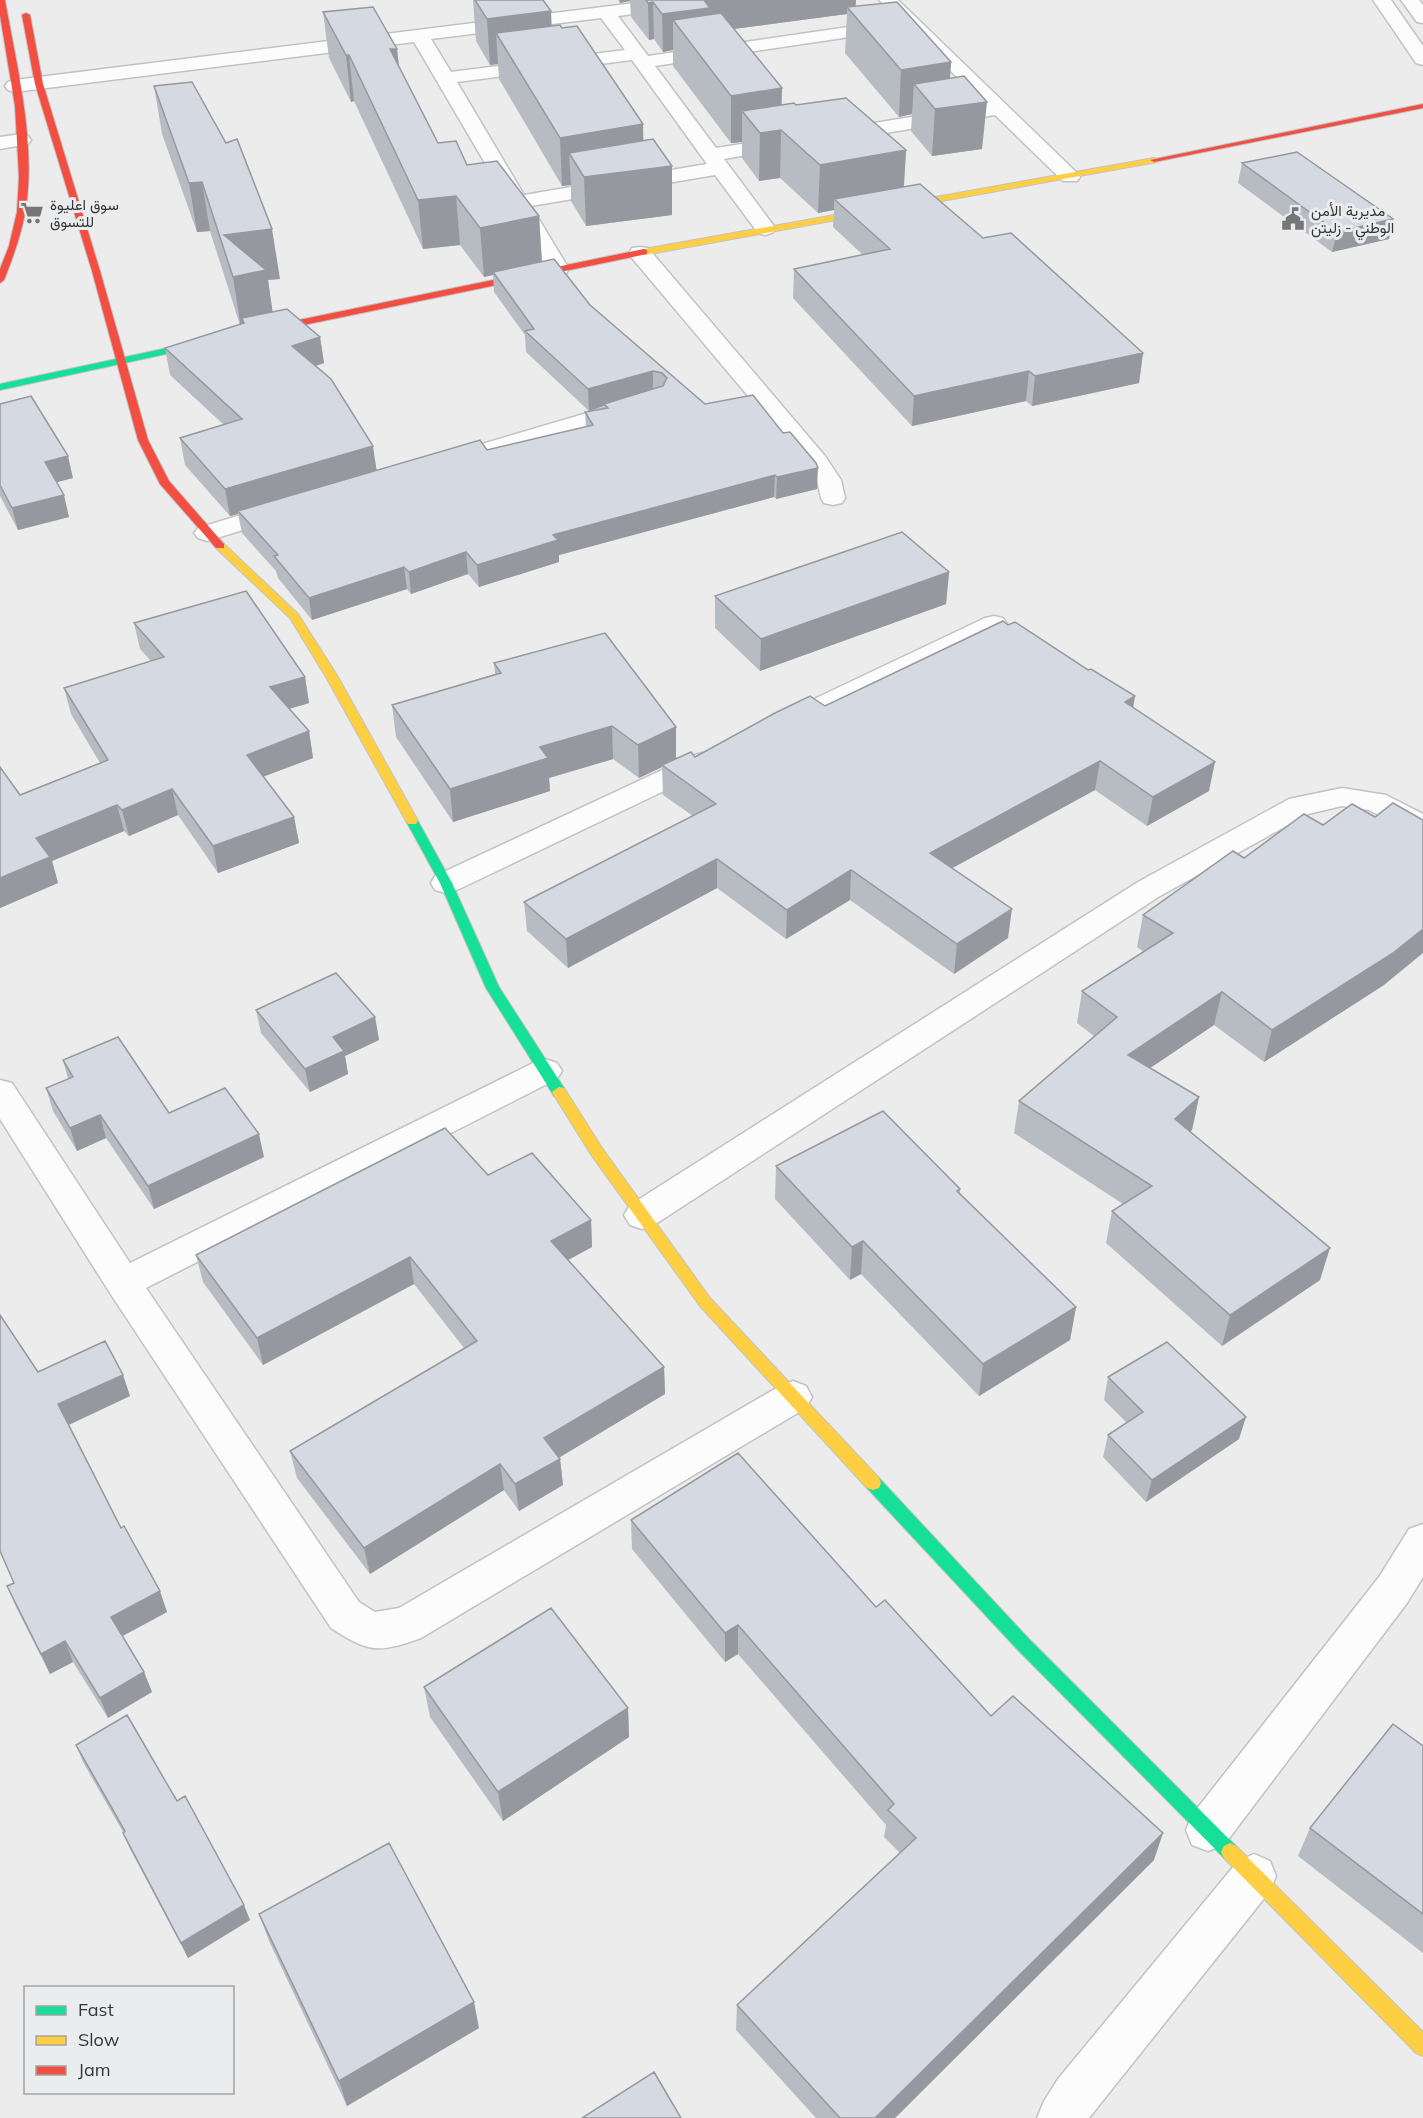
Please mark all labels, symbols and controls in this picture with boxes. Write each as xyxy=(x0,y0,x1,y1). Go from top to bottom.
place label: سوق اعليوة للتسوق xyxy=(50,195,119,231)
supermarket icon: سوق اعليوة للتسوق xyxy=(19,200,45,226)
place label: مديرية الأمن الوطني - زليتن xyxy=(1311,201,1394,241)
public building icon: مديرية الأمن الوطني - زليتن xyxy=(1280,206,1306,232)
legend xyxy=(24,1986,234,2094)
text: Fast xyxy=(78,1998,114,2021)
text: Slow xyxy=(78,2028,120,2051)
text: Jam xyxy=(78,2058,111,2081)

